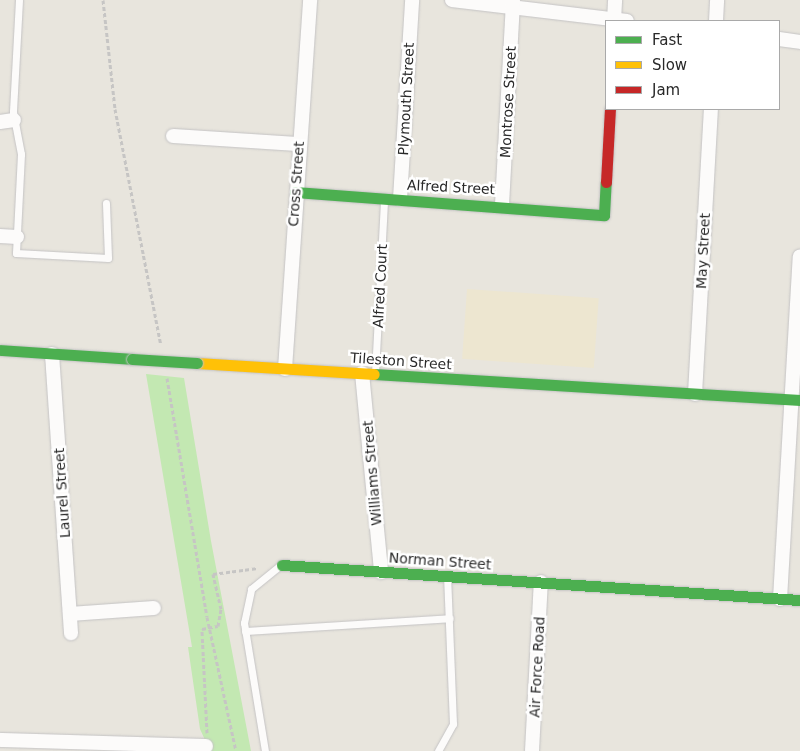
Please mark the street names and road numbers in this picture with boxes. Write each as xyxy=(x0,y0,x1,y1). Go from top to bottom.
street label: Plymouth Street xyxy=(395,42,417,156)
street label: Montrose Street xyxy=(497,46,519,158)
street label: Cross Street xyxy=(285,141,307,227)
street label: Alfred Street xyxy=(406,176,496,198)
street label: May Street xyxy=(693,213,713,289)
street label: Alfred Court xyxy=(369,243,391,329)
street label: Tileston Street xyxy=(350,349,452,373)
street label: Williams Street xyxy=(359,420,385,526)
street label: Laurel Street xyxy=(50,447,74,539)
street label: Norman Street xyxy=(388,549,492,573)
street label: Air Force Road xyxy=(526,616,548,718)

